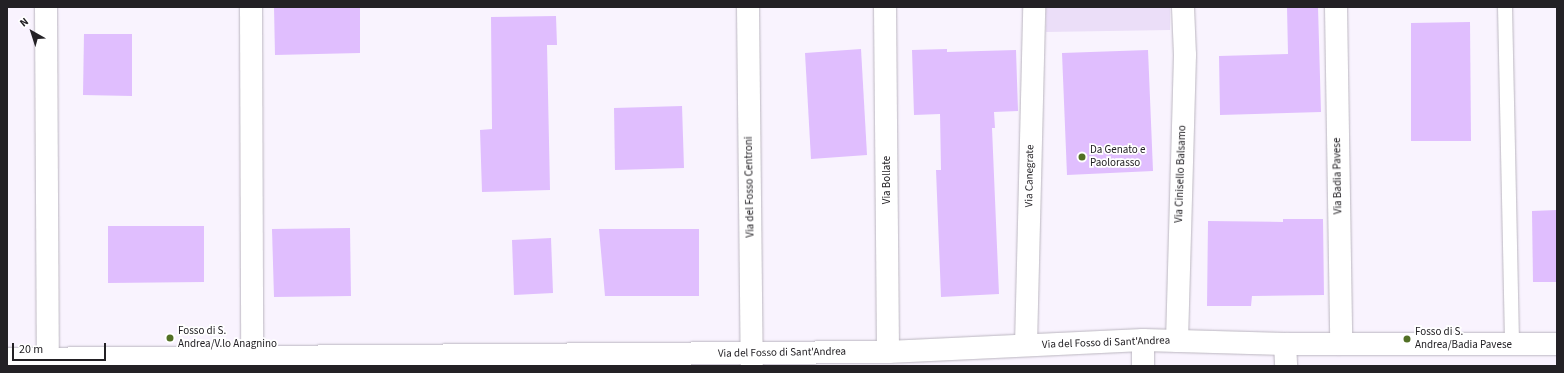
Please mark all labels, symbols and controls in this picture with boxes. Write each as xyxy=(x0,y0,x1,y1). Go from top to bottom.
north arrow xyxy=(12,12,52,52)
text: N xyxy=(17,14,32,30)
street label: Via Cinisello Balsamo xyxy=(1173,125,1189,223)
street label: Via del Fosso Centroni xyxy=(743,136,757,238)
street label: Via Badia Pavese xyxy=(1331,138,1345,214)
street label: Via Canegrate xyxy=(1023,144,1037,208)
place label: Da Genato e Paolorasso xyxy=(1090,144,1145,170)
marker: Da Genato e Paolorasso xyxy=(1077,152,1087,162)
street label: Via Bollate xyxy=(880,156,894,204)
place label: Fosso di S. Andrea/V.lo Anagnino xyxy=(178,325,277,351)
place label: Fosso di S. Andrea/Badia Pavese xyxy=(1415,326,1512,352)
marker: Fosso di S. Andrea/V.lo Anagnino xyxy=(165,333,175,343)
street label: Via del Fosso di Sant'Andrea xyxy=(1042,334,1170,352)
marker: Fosso di S. Andrea/Badia Pavese xyxy=(1402,334,1412,344)
scale bar xyxy=(14,335,108,361)
text: 20 m xyxy=(19,341,43,358)
street label: Via del Fosso di Sant'Andrea xyxy=(718,345,846,361)

